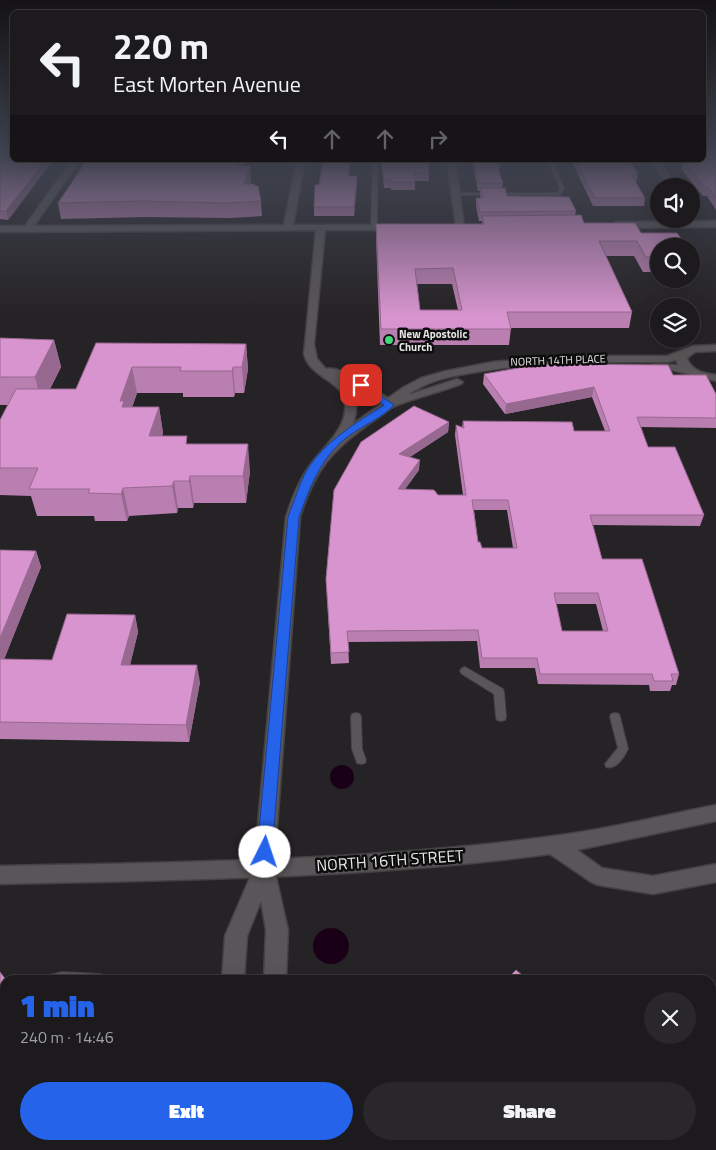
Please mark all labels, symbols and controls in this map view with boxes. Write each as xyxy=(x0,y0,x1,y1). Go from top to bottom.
text: 220 m xyxy=(113,19,209,73)
icon: left xyxy=(30,30,95,95)
text: East Morten Avenue xyxy=(113,67,301,101)
icon: left xyxy=(265,125,293,153)
icon: ahead xyxy=(318,125,346,153)
icon: ahead xyxy=(371,125,399,153)
icon: right xyxy=(424,125,452,153)
map controls xyxy=(650,178,700,348)
button: sound xyxy=(650,178,700,228)
button: search xyxy=(650,238,700,288)
button: layers xyxy=(650,298,700,348)
place label: New Apostolic Church xyxy=(399,326,467,355)
marker: New Apostolic Church xyxy=(383,334,395,346)
street label: NORTH 14TH PLACE xyxy=(510,350,606,370)
pin xyxy=(340,364,382,406)
icon: arrive xyxy=(347,371,375,399)
position arrow xyxy=(238,825,290,877)
street label: NORTH 16TH STREET xyxy=(316,843,465,877)
text: 1 min xyxy=(20,983,95,1029)
button: close xyxy=(644,992,696,1044)
text: 240 m · 14:46 xyxy=(20,1025,114,1049)
button: Exit xyxy=(20,1082,353,1140)
button: Share xyxy=(363,1082,696,1140)

